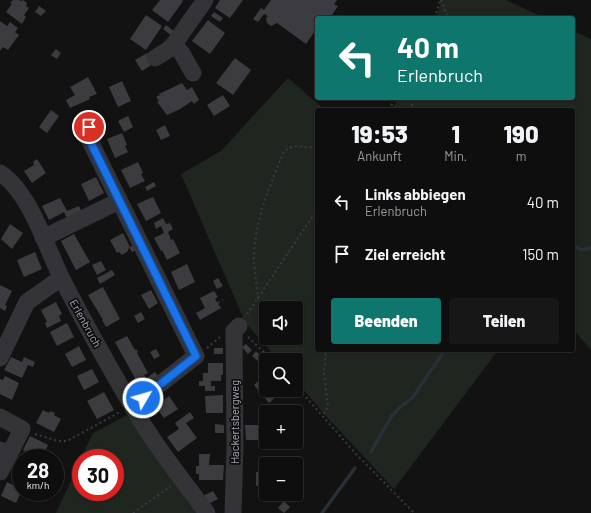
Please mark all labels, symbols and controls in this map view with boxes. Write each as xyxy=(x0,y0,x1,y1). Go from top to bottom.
text: 40 m xyxy=(397,30,459,64)
icon: left xyxy=(331,32,383,84)
text: Erlenbruch xyxy=(397,64,483,86)
pin xyxy=(72,110,106,144)
icon: arrive xyxy=(78,116,100,138)
text: 19:53 xyxy=(351,119,408,148)
text: 1 xyxy=(451,119,460,148)
text: 190 xyxy=(504,119,539,148)
text: Ankunft xyxy=(357,148,402,164)
text: Min. xyxy=(444,148,467,164)
text: m xyxy=(516,148,526,164)
text: Links abbiegen xyxy=(365,185,466,203)
icon: left xyxy=(331,191,353,213)
text: 40 m xyxy=(527,193,559,211)
text: Erlenbruch xyxy=(365,203,427,219)
icon: arrive xyxy=(331,243,353,265)
text: Ziel erreicht xyxy=(365,245,446,263)
text: 150 m xyxy=(522,245,559,263)
street label: Erlenbruch xyxy=(68,297,104,349)
button: Beenden xyxy=(331,298,441,344)
button: Teilen xyxy=(449,298,559,344)
map controls xyxy=(259,301,303,501)
button: sound xyxy=(259,301,303,345)
button: search xyxy=(259,353,303,397)
position arrow xyxy=(122,377,164,419)
street label: Hackertsbergweg xyxy=(228,380,241,464)
button: + xyxy=(259,405,303,449)
speed limit sign: 30 xyxy=(72,449,124,501)
button: − xyxy=(259,457,303,501)
text: 28 xyxy=(27,458,49,482)
text: km/h xyxy=(27,479,49,491)

